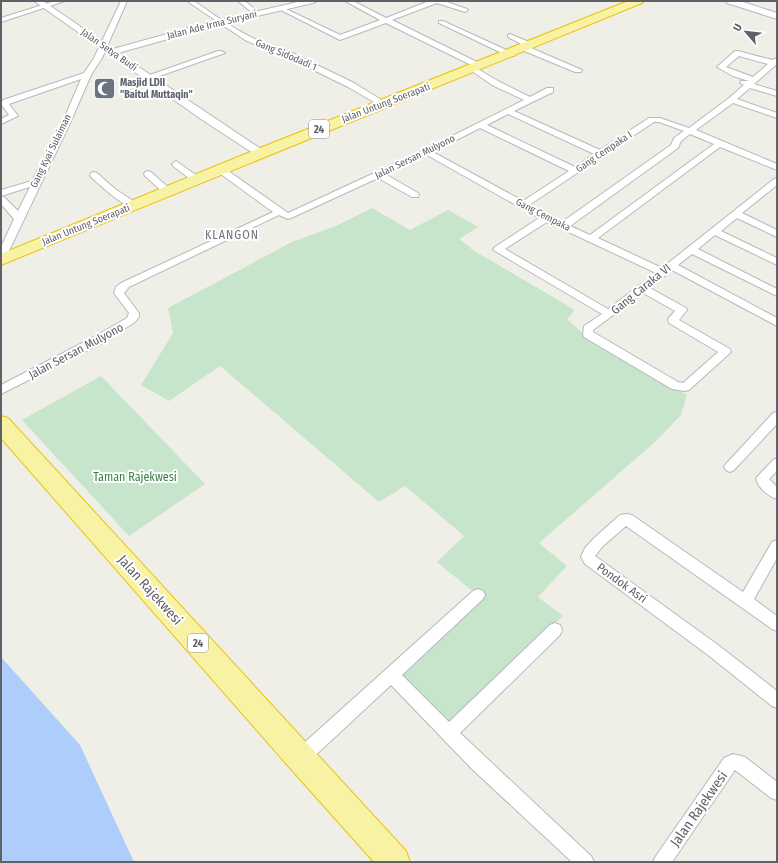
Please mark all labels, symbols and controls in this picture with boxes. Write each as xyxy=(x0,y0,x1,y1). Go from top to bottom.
street label: Jalan Ade Irma Suryani xyxy=(166,8,258,42)
north arrow xyxy=(726,12,766,52)
text: U xyxy=(730,22,745,33)
street label: Jalan Setya Budi xyxy=(79,26,139,74)
street label: Gang Sidodadi 1 xyxy=(254,37,318,73)
mosque icon: Masjid LDII "Baitul Muttaqin" xyxy=(92,76,118,102)
place label: Masjid LDII "Baitul Muttaqin" xyxy=(120,77,193,101)
street label: Jalan Untung Soerapati xyxy=(340,81,432,125)
street label: Gang Kyai Sulaiman xyxy=(28,112,74,190)
road number: 24 xyxy=(309,120,329,138)
street label: Gang Cempaka I xyxy=(574,129,634,175)
street label: Jalan Sersan Mulyono xyxy=(373,132,457,182)
street label: Gang Cempaka xyxy=(514,196,573,234)
street label: Jalan Untung Soerapati xyxy=(40,202,132,248)
district label: KLANGON xyxy=(205,228,259,242)
street label: Gang Caraka VI xyxy=(608,261,674,317)
street label: Jalan Sersan Mulyono xyxy=(26,320,126,382)
park label: Taman Rajekwesi xyxy=(93,470,177,484)
street label: Jalan Rajekwesi xyxy=(114,551,186,629)
street label: Pondok Asri xyxy=(594,560,650,606)
road number: 24 xyxy=(188,634,208,652)
street label: Jalan Rajekwesi xyxy=(667,768,731,850)

